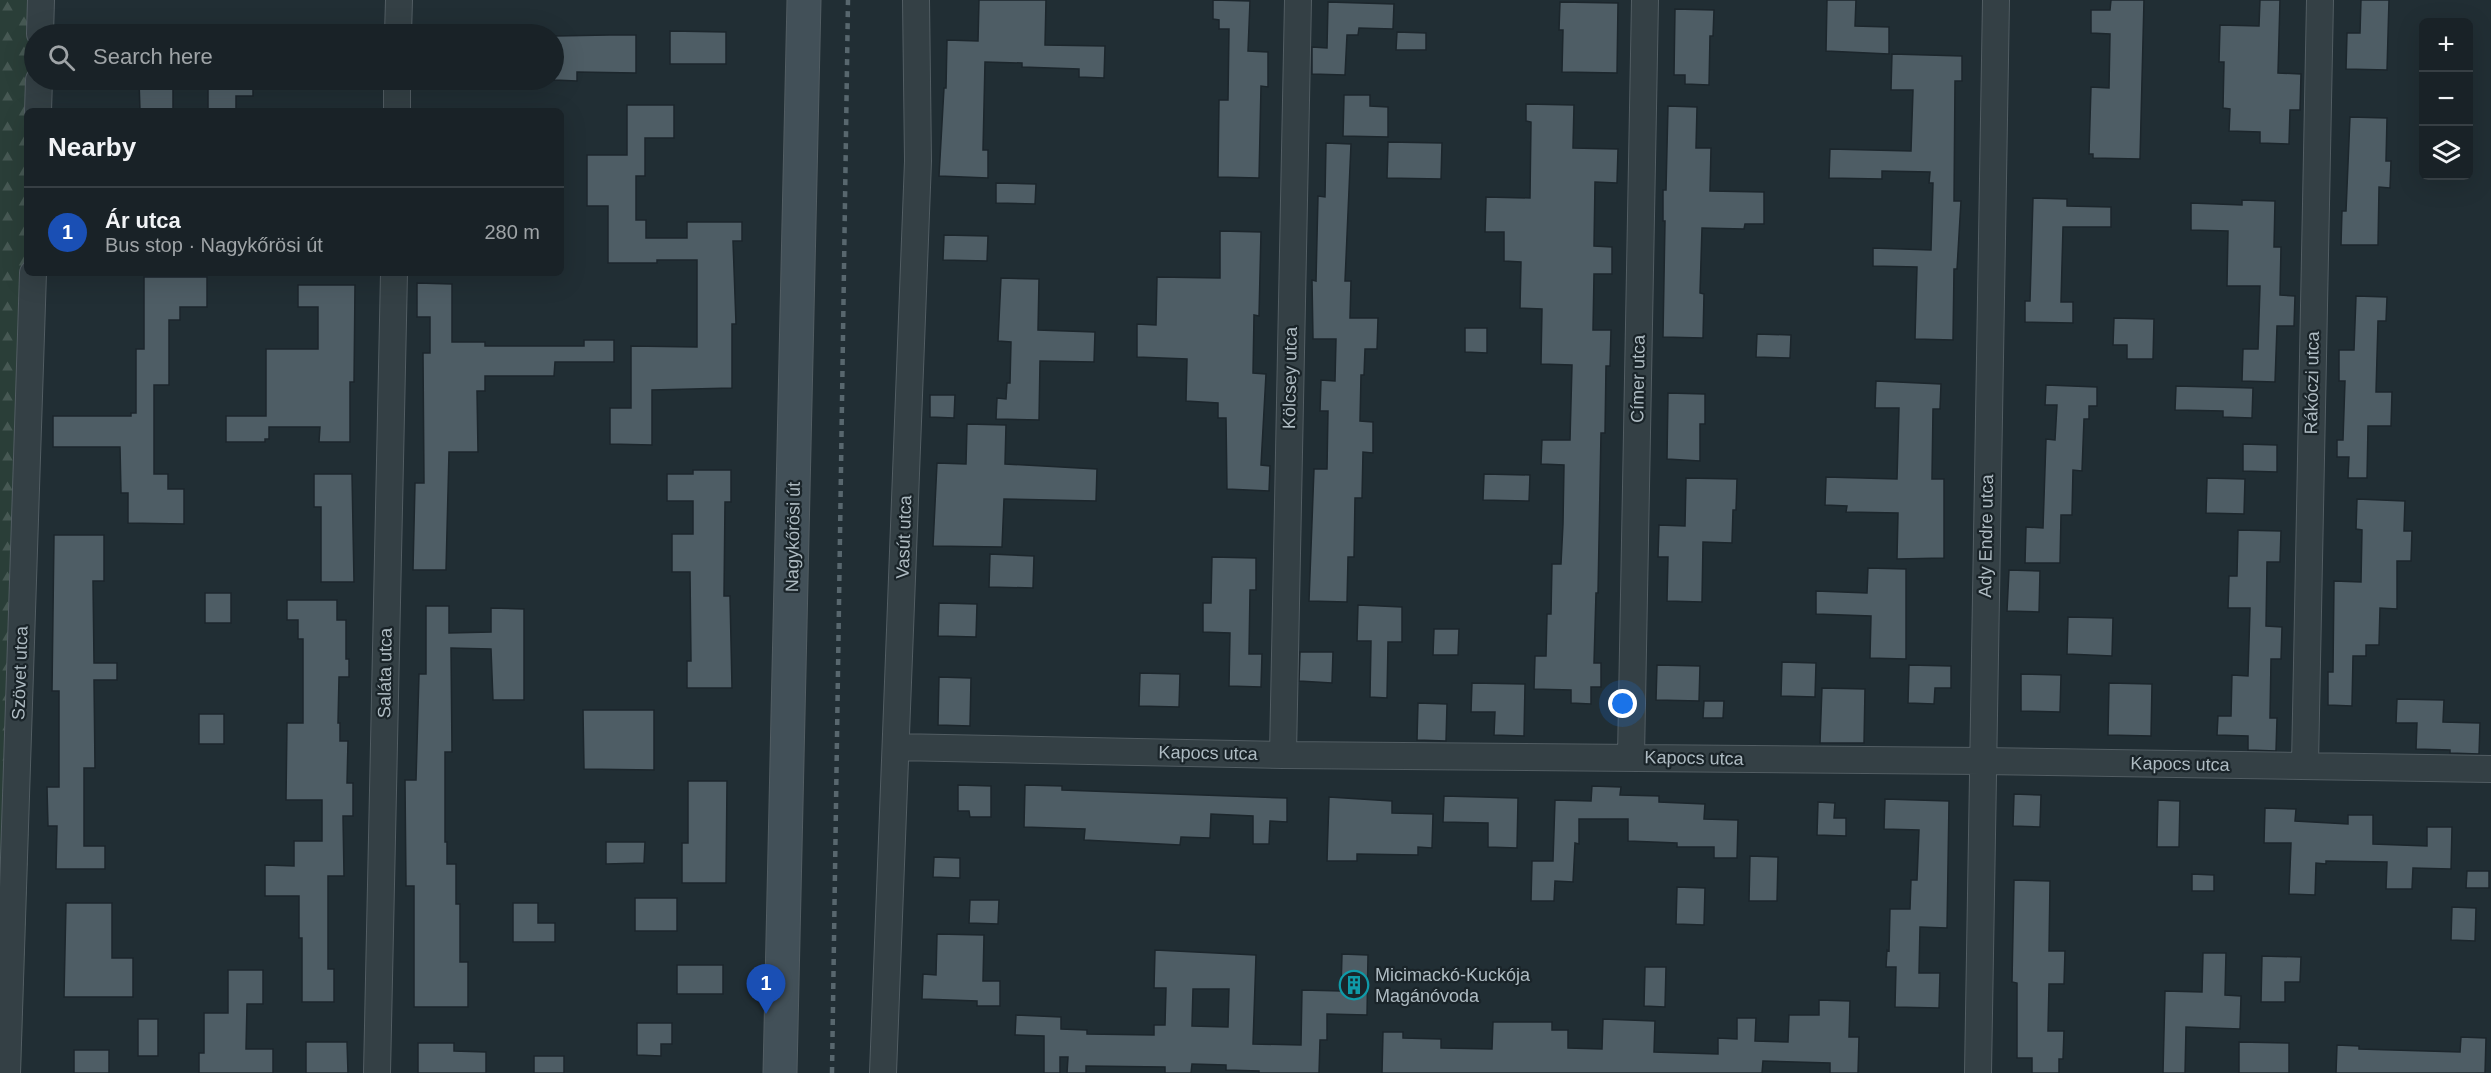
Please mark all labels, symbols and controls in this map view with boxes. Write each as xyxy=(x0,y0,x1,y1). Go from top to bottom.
map controls xyxy=(2419,18,2473,180)
button: + xyxy=(2419,18,2473,72)
search box xyxy=(24,24,564,90)
icon: search xyxy=(45,41,78,74)
text: Search here xyxy=(93,44,213,69)
button: − xyxy=(2419,72,2473,126)
button: layers xyxy=(2419,126,2473,180)
text: Nearby xyxy=(48,132,136,162)
text: Ár utca xyxy=(105,208,181,233)
text: 1 xyxy=(62,221,73,243)
text: 280 m xyxy=(484,221,540,243)
text: Bus stop · Nagykőrösi út xyxy=(105,234,323,256)
street label: Kölcsey utca xyxy=(1279,326,1301,429)
street label: Rákóczi utca xyxy=(2301,330,2323,435)
street label: Címer utca xyxy=(1627,334,1649,423)
street label: Ady Endre utca xyxy=(1975,473,1997,598)
street label: Nagykőrösi út xyxy=(782,482,804,592)
street label: Vasút utca xyxy=(893,494,915,579)
street label: Szövet utca xyxy=(8,625,32,720)
street label: Saláta utca xyxy=(374,627,396,718)
your location xyxy=(1608,689,1637,718)
street label: Kapocs utca xyxy=(1158,742,1259,764)
street label: Kapocs utca xyxy=(1644,747,1745,769)
street label: Kapocs utca xyxy=(2130,753,2231,775)
pin: 1 xyxy=(746,964,786,1014)
place label: Micimackó-Kuckója Magánóvoda xyxy=(1375,965,1531,1006)
building icon: Micimackó-Kuckója Magánóvoda xyxy=(1338,969,1370,1001)

